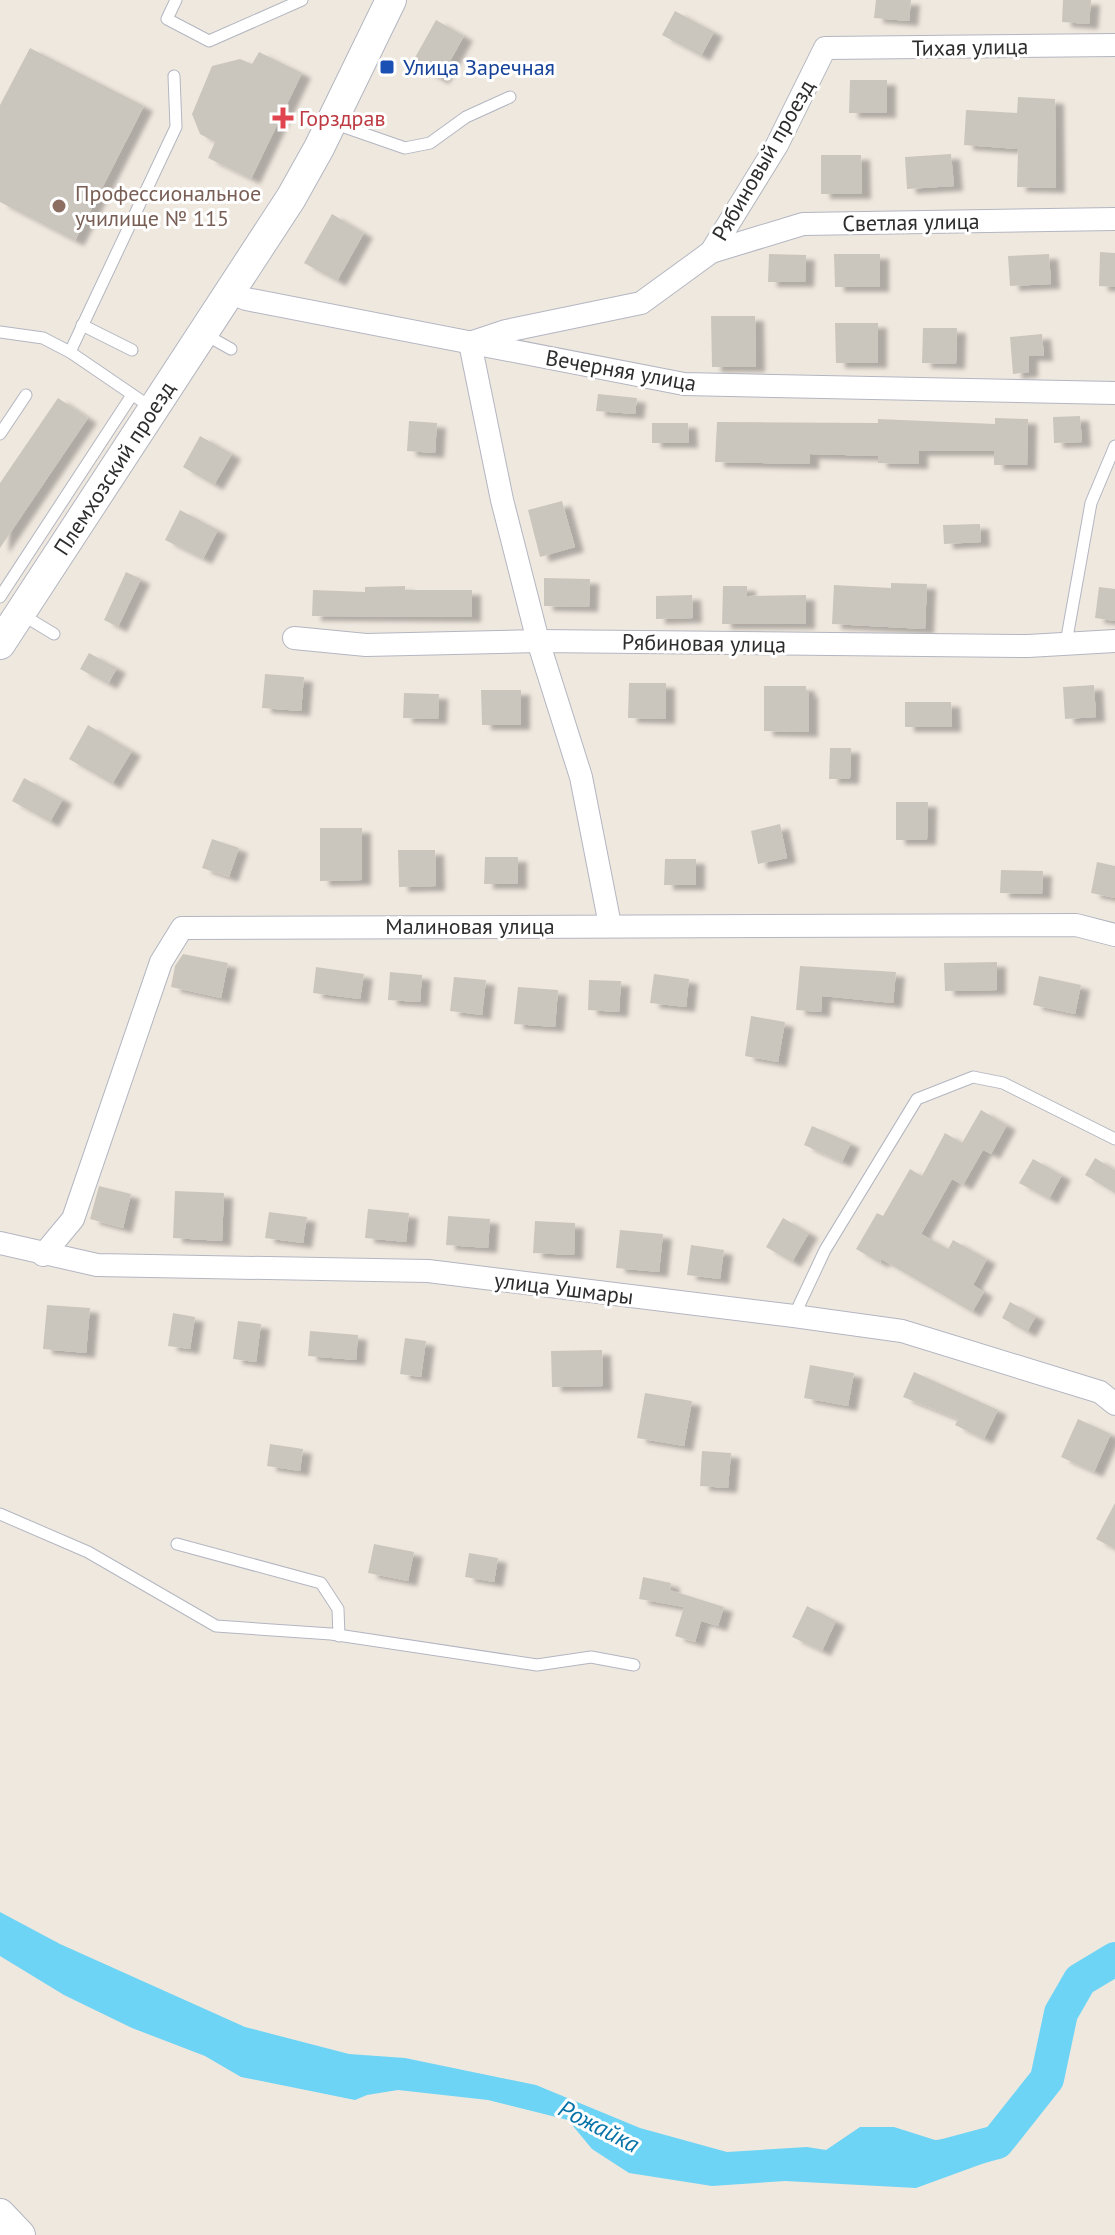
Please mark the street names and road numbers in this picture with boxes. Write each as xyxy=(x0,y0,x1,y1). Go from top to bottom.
street label: Тихая улица xyxy=(912,32,1028,62)
street label: Рябиновый проезд xyxy=(706,74,821,246)
street label: Светлая улица xyxy=(842,207,980,237)
street label: Вечерняя улица xyxy=(543,343,699,397)
street label: Племхозский проезд xyxy=(47,376,181,560)
street label: Рябиновая улица xyxy=(622,628,786,658)
street label: Малиновая улица xyxy=(385,912,555,940)
street label: улица Ушмары xyxy=(493,1266,635,1310)

